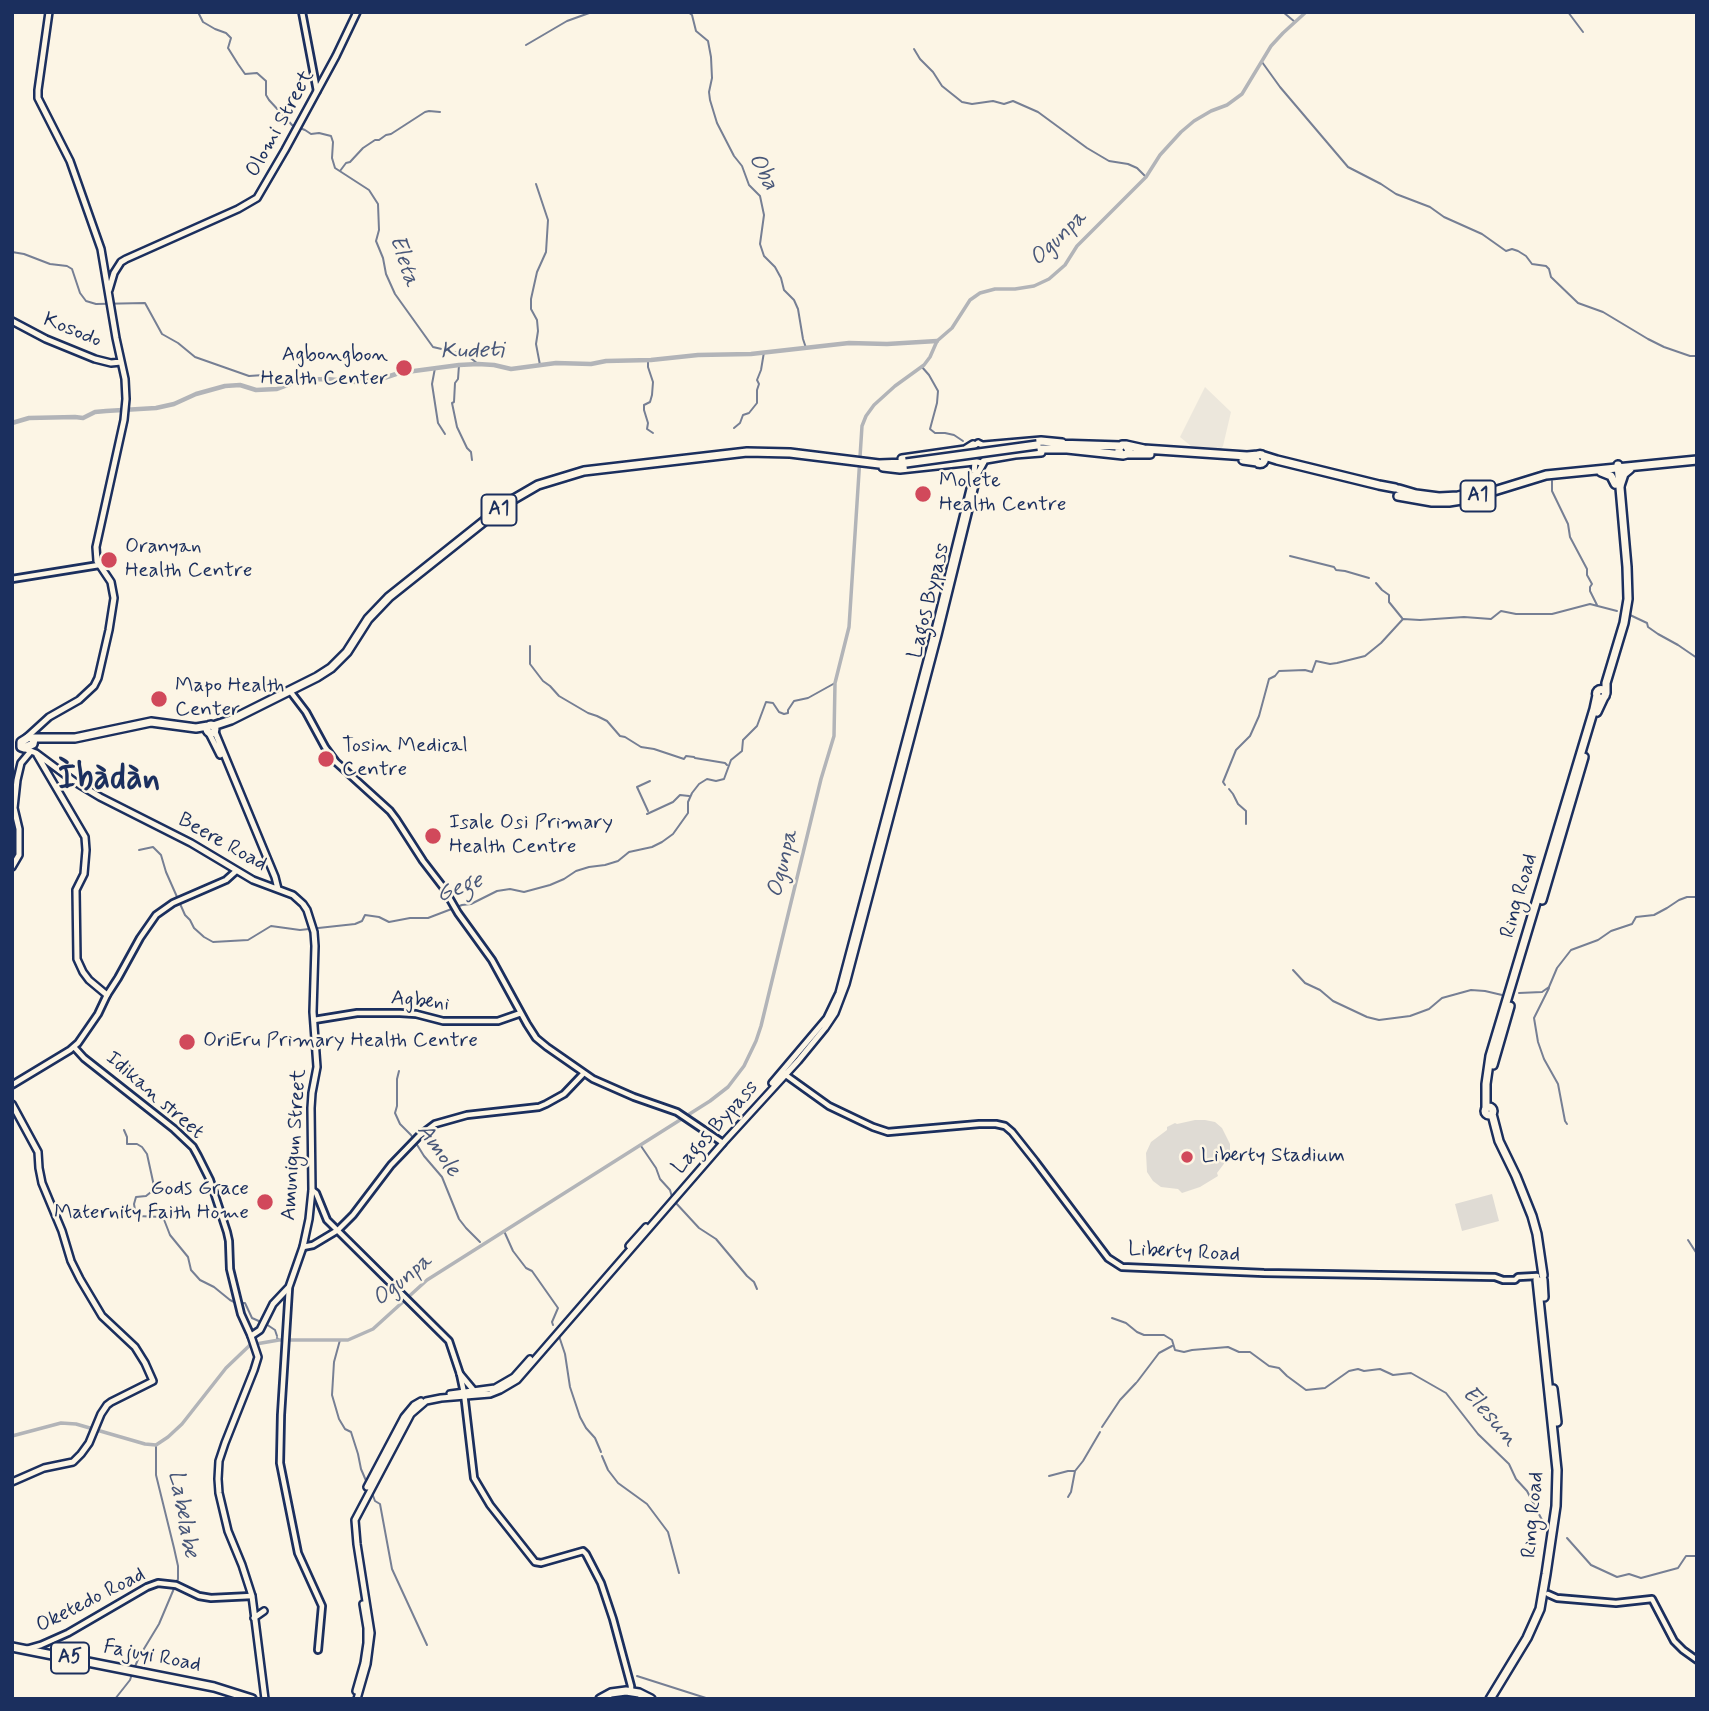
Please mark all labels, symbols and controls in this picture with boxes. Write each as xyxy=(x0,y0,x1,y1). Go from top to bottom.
street label: Olomi Street xyxy=(241,66,321,182)
water label: Oba xyxy=(741,149,783,195)
water label: Ogunpa xyxy=(1025,205,1093,273)
water label: Eleta xyxy=(382,232,424,290)
street label: Kosodo xyxy=(39,308,105,354)
water label: Kudeti xyxy=(440,338,504,366)
place label: Agbongbon Health Center xyxy=(260,343,388,393)
marker: Agbongbon Health Center xyxy=(394,358,414,378)
place label: Molete Health Centre xyxy=(939,469,1067,519)
road number: A1 xyxy=(1460,481,1496,512)
marker: Molete Health Centre xyxy=(913,484,933,504)
road number: A1 xyxy=(482,495,516,526)
place label: Oranyan Health Centre xyxy=(125,535,253,585)
street label: Lagos Bypass xyxy=(904,541,956,661)
marker: Oranyan Health Centre xyxy=(99,550,119,570)
place label: Mapo Health Center xyxy=(175,674,284,724)
marker: Mapo Health Center xyxy=(149,689,169,709)
place label: Tosin Medical Centre xyxy=(342,734,468,784)
marker: Tosin Medical Centre xyxy=(316,749,336,769)
district label: Ìbàdàn xyxy=(58,760,160,802)
street label: Beere Road xyxy=(173,808,271,878)
place label: Isale Osi Primary Health Centre xyxy=(449,811,613,861)
marker: Isale Osi Primary Health Centre xyxy=(423,826,443,846)
water label: Ogunpa xyxy=(762,827,806,901)
street label: Ring Road xyxy=(1496,851,1544,941)
water label: Gege xyxy=(433,868,487,910)
street label: Agbeni xyxy=(390,986,450,1018)
place label: OriEru Primary Health Centre xyxy=(203,1029,478,1055)
marker: OriEru Primary Health Centre xyxy=(177,1032,197,1052)
street label: Idikan street xyxy=(100,1046,208,1146)
street label: Amunigun Street xyxy=(277,1068,313,1222)
street label: Lagos Bypass xyxy=(667,1076,765,1180)
water label: Amole xyxy=(410,1119,466,1183)
place label: Liberty Stadium xyxy=(1201,1144,1345,1170)
marker: Liberty Stadium xyxy=(1179,1149,1195,1165)
place label: Gods Grace Maternity Faith Home xyxy=(54,1177,249,1227)
marker: Gods Grace Maternity Faith Home xyxy=(255,1192,275,1212)
street label: Liberty Road xyxy=(1127,1237,1241,1269)
water label: Ogunpa xyxy=(368,1249,438,1313)
water label: Elesun xyxy=(1455,1381,1523,1453)
water label: Labelabe xyxy=(161,1468,203,1560)
street label: Ring Road xyxy=(1518,1471,1550,1559)
street label: Oketedo Road xyxy=(32,1563,150,1639)
street label: Fajuyi Road xyxy=(101,1635,203,1679)
road number: A5 xyxy=(51,1642,89,1674)

